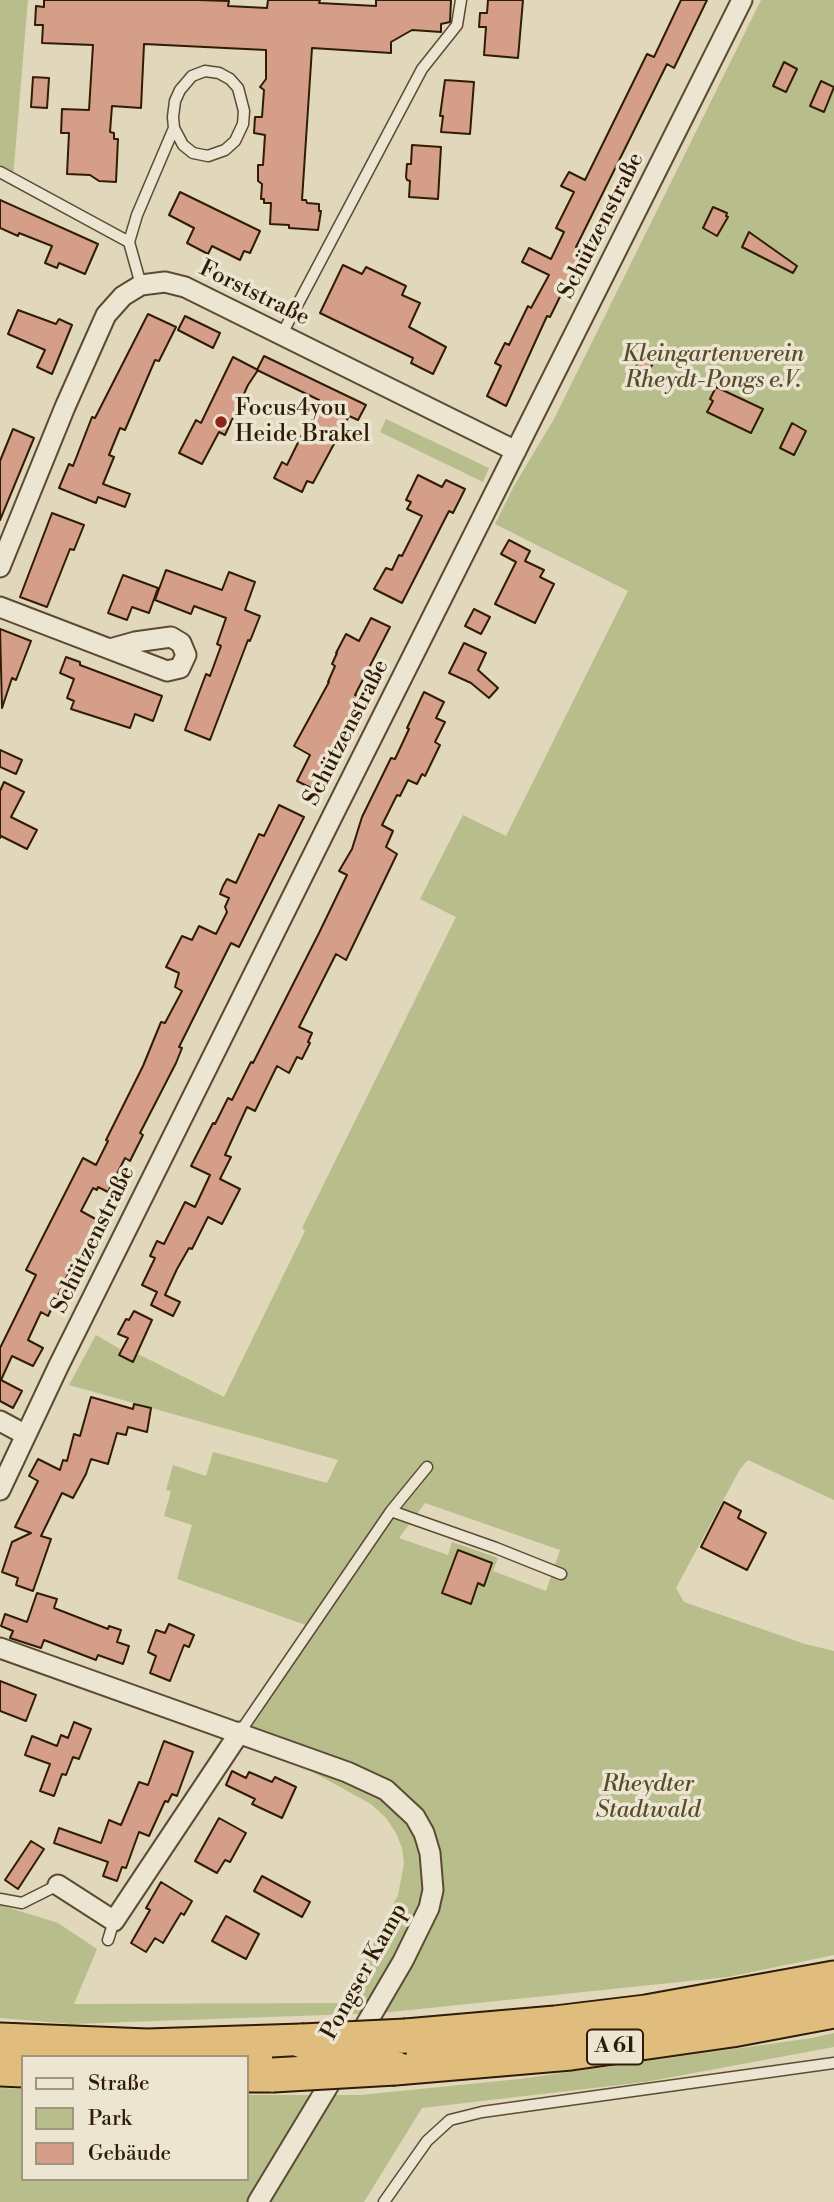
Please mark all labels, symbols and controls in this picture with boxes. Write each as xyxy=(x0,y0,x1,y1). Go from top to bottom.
street label: Schützenstraße xyxy=(553,148,651,304)
street label: Forststraße xyxy=(194,255,314,333)
park label: Kleingartenverein Rheydt-Pongs e.V. xyxy=(622,341,804,395)
place label: Focus4you Heide Brakel xyxy=(235,395,370,449)
marker: Focus4you Heide Brakel xyxy=(213,414,229,430)
street label: Schützenstraße xyxy=(298,655,396,811)
street label: Schützenstraße xyxy=(46,1162,142,1318)
park label: Rheydter Stadtwald xyxy=(596,1771,700,1825)
street label: Pongser Kamp xyxy=(316,1899,414,2045)
road number: A 61 xyxy=(587,2030,643,2064)
legend xyxy=(21,2055,248,2181)
text: Straße xyxy=(88,2071,150,2097)
text: Park xyxy=(88,2106,132,2132)
text: Gebäude xyxy=(88,2141,171,2167)

